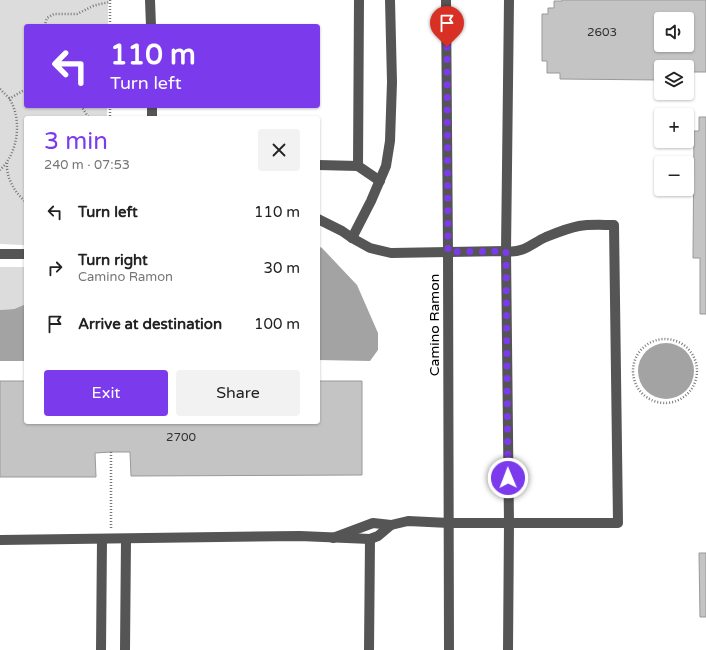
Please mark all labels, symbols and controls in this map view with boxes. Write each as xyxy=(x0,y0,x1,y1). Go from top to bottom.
pin xyxy=(430,6,464,47)
icon: arrive xyxy=(436,12,458,34)
map controls xyxy=(654,12,694,196)
button: sound xyxy=(654,12,694,52)
house number: 2603 xyxy=(587,25,617,39)
text: 110 m xyxy=(110,38,196,72)
icon: left xyxy=(44,40,96,92)
button: layers xyxy=(654,60,694,100)
text: Turn left xyxy=(110,72,182,94)
button: + xyxy=(654,108,694,148)
text: 3 min xyxy=(44,127,108,156)
button: close xyxy=(258,129,300,171)
button: − xyxy=(654,156,694,196)
text: 240 m · 07:53 xyxy=(44,157,130,173)
icon: left xyxy=(44,201,66,223)
text: Turn left xyxy=(78,203,138,221)
text: 110 m xyxy=(254,203,300,221)
text: Turn right xyxy=(78,251,148,269)
icon: right xyxy=(44,257,66,279)
text: 30 m xyxy=(263,259,300,277)
text: Camino Ramon xyxy=(78,269,173,285)
street label: Camino Ramon xyxy=(426,274,443,376)
icon: arrive xyxy=(44,313,66,335)
text: Arrive at destination xyxy=(78,315,222,333)
text: 100 m xyxy=(254,315,300,333)
button: Exit xyxy=(44,370,168,416)
button: Share xyxy=(176,370,300,416)
house number: 2700 xyxy=(166,430,197,444)
position arrow xyxy=(487,457,529,499)

